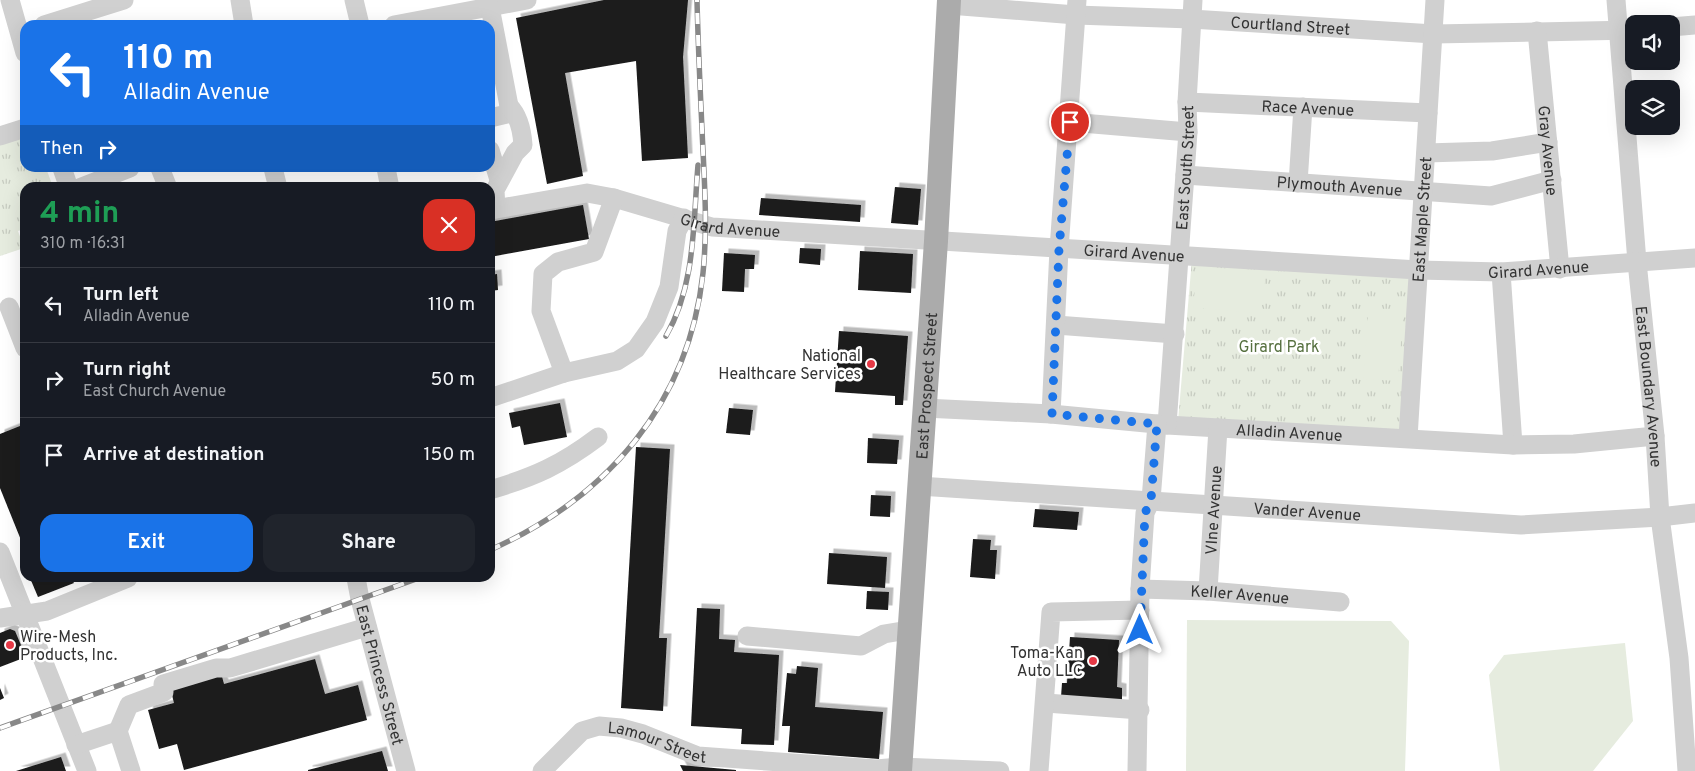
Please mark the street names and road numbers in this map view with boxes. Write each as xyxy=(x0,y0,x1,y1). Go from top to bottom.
street label: Courtland Street xyxy=(1230,13,1351,41)
street label: Race Avenue xyxy=(1261,97,1354,122)
street label: East South Street xyxy=(1173,105,1200,231)
street label: Gray Avenue xyxy=(1532,105,1561,197)
street label: East Maple Street xyxy=(1410,156,1437,283)
street label: Plymouth Avenue xyxy=(1276,173,1403,202)
street label: Girard Avenue xyxy=(677,210,781,243)
street label: Girard Avenue xyxy=(1083,242,1185,268)
street label: Girard Avenue xyxy=(1488,258,1590,284)
street label: East Boundary Avenue xyxy=(1630,305,1665,468)
street label: East Prospect Street xyxy=(913,312,943,460)
street label: Alladin Avenue xyxy=(1235,421,1343,447)
street label: VIne Avenue xyxy=(1202,465,1228,556)
street label: Vander Avenue xyxy=(1253,500,1362,527)
street label: Keller Avenue xyxy=(1190,582,1290,610)
street label: East Princess Street xyxy=(350,603,407,748)
street label: Lamour Street xyxy=(607,719,707,769)

